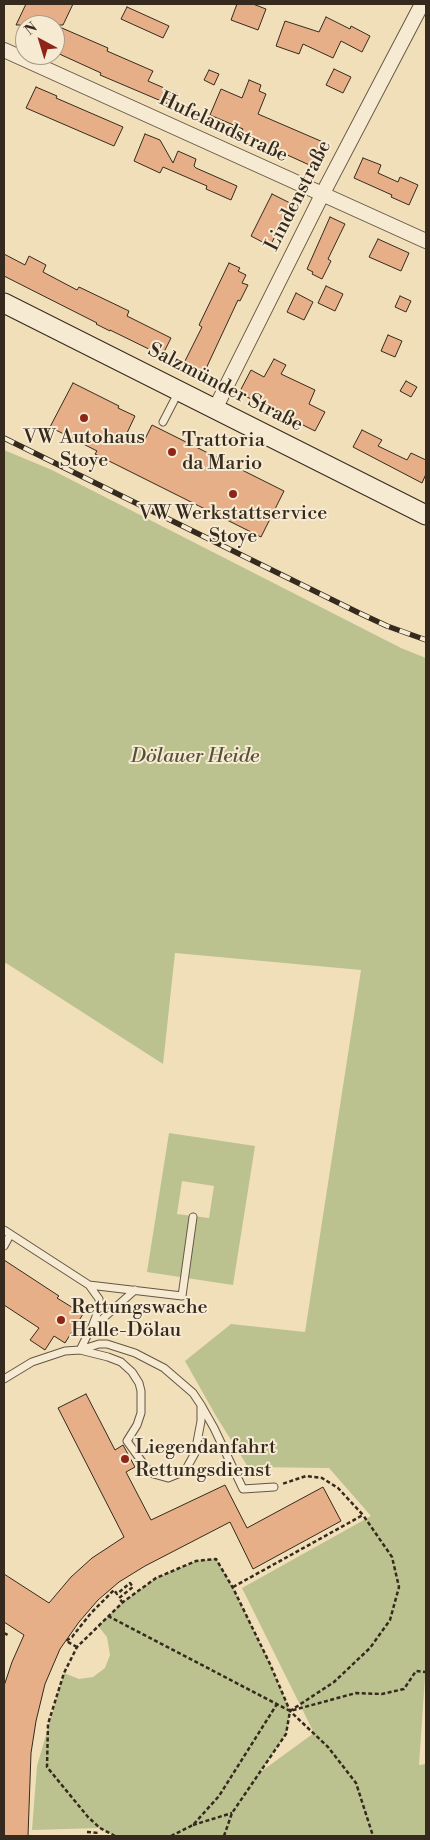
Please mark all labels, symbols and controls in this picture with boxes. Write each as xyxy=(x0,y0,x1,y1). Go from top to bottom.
north arrow xyxy=(15,15,65,65)
text: N xyxy=(21,19,41,40)
street label: Hufelandstraße xyxy=(155,88,291,168)
street label: Lindenstraße xyxy=(261,137,337,255)
street label: Salzmünder Straße xyxy=(143,339,307,437)
marker: VW Autohaus Stoye xyxy=(78,412,90,424)
place label: VW Autohaus Stoye xyxy=(23,426,145,473)
place label: Trattoria da Mario xyxy=(182,429,265,476)
marker: Trattoria da Mario xyxy=(166,446,178,458)
marker: VW Werkstattservice Stoye xyxy=(227,488,239,500)
place label: VW Werkstattservice Stoye xyxy=(139,502,327,549)
park label: Dölauer Heide xyxy=(131,745,259,769)
place label: Rettungswache Halle-Dölau xyxy=(71,1296,208,1343)
marker: Rettungswache Halle-Dölau xyxy=(55,1314,67,1326)
place label: Liegendanfahrt Rettungsdienst xyxy=(135,1436,276,1483)
marker: Liegendanfahrt Rettungsdienst xyxy=(119,1453,131,1465)

